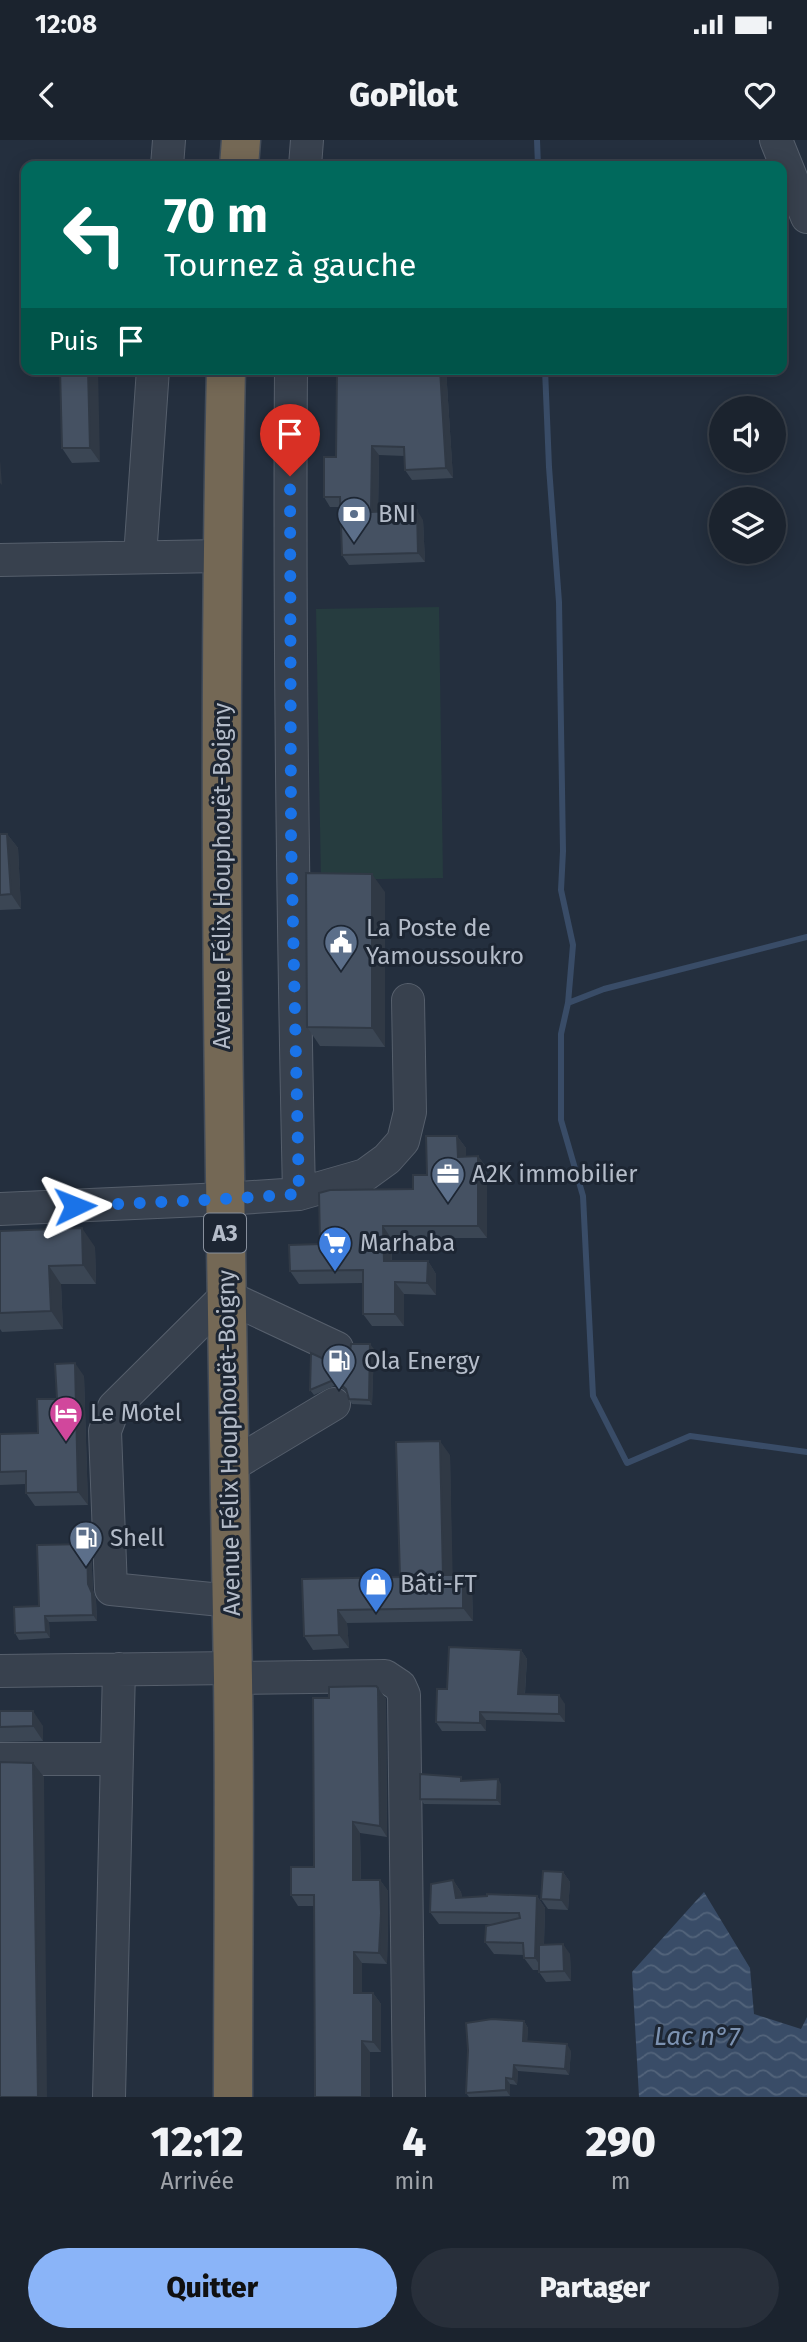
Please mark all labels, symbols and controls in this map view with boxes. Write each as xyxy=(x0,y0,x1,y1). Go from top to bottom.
text: 12:08 xyxy=(35,9,97,40)
icon: back xyxy=(28,76,66,114)
text: GoPilot xyxy=(349,76,458,114)
icon: heart xyxy=(741,76,779,114)
text: 70 m xyxy=(164,186,268,245)
icon: left xyxy=(49,189,140,280)
text: Tournez à gauche xyxy=(164,246,416,284)
icon: arrive xyxy=(112,322,150,360)
text: Puis xyxy=(49,326,98,357)
map controls xyxy=(709,396,786,564)
button: sound xyxy=(709,396,786,473)
pin xyxy=(260,404,320,476)
icon: arrive xyxy=(271,415,309,453)
button: layers xyxy=(709,487,786,564)
bank icon: BNI xyxy=(335,495,373,544)
place label: BNI xyxy=(378,500,416,528)
street label: Avenue Félix Houphouët-Boigny xyxy=(208,703,236,1049)
place label: La Poste de Yamoussoukro xyxy=(366,914,524,970)
public building icon: La Poste de Yamoussoukro xyxy=(322,923,360,972)
office icon: A2K immobilier xyxy=(429,1155,467,1204)
place label: A2K immobilier xyxy=(472,1160,638,1188)
position arrow xyxy=(38,1169,112,1243)
road number: A3 xyxy=(204,1214,246,1252)
supermarket icon: Marhaba xyxy=(316,1224,354,1273)
place label: Marhaba xyxy=(360,1229,455,1257)
street label: Avenue Félix Houphouët-Boigny xyxy=(212,1269,246,1616)
fuel station icon: Ola Energy xyxy=(320,1342,358,1391)
place label: Ola Energy xyxy=(364,1347,480,1375)
hotel icon: Le Motel xyxy=(47,1394,85,1443)
place label: Le Motel xyxy=(90,1399,182,1427)
fuel station icon: Shell xyxy=(67,1519,105,1568)
place label: Shell xyxy=(110,1524,164,1552)
shop icon: Bâti-FT xyxy=(357,1565,395,1614)
place label: Bâti-FT xyxy=(400,1570,478,1598)
water label: Lac n°7 xyxy=(654,2021,742,2052)
text: 12:12 xyxy=(151,2117,244,2167)
text: 4 xyxy=(402,2117,427,2167)
text: 290 xyxy=(585,2117,656,2167)
text: Arrivée xyxy=(160,2167,234,2195)
text: min xyxy=(395,2167,434,2195)
text: m xyxy=(611,2167,630,2195)
button: Quitter xyxy=(28,2248,397,2328)
button: Partager xyxy=(411,2248,779,2328)

